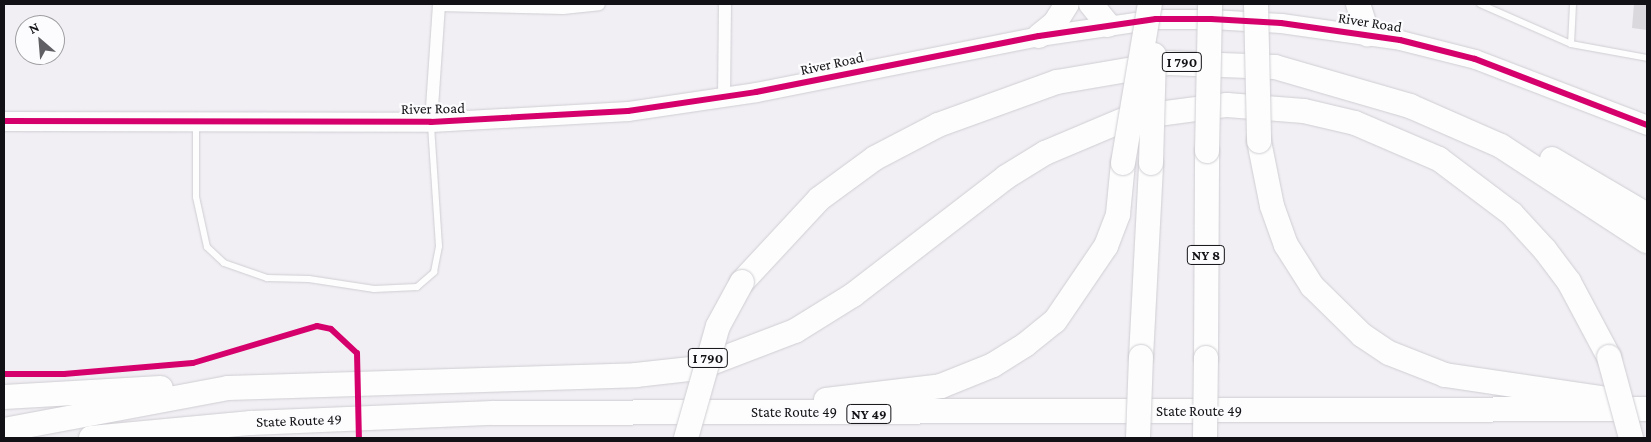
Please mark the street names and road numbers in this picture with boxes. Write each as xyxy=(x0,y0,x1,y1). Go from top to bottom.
street label: River Road xyxy=(1337,9,1403,37)
street label: River Road xyxy=(799,49,865,79)
road number: I 790 xyxy=(1161,51,1203,74)
street label: River Road xyxy=(401,99,465,119)
road number: NY 8 xyxy=(1186,244,1226,266)
road number: I 790 xyxy=(687,346,729,369)
road number: NY 49 xyxy=(845,402,893,426)
street label: State Route 49 xyxy=(1156,403,1242,421)
street label: State Route 49 xyxy=(751,404,837,422)
street label: State Route 49 xyxy=(256,411,342,431)

